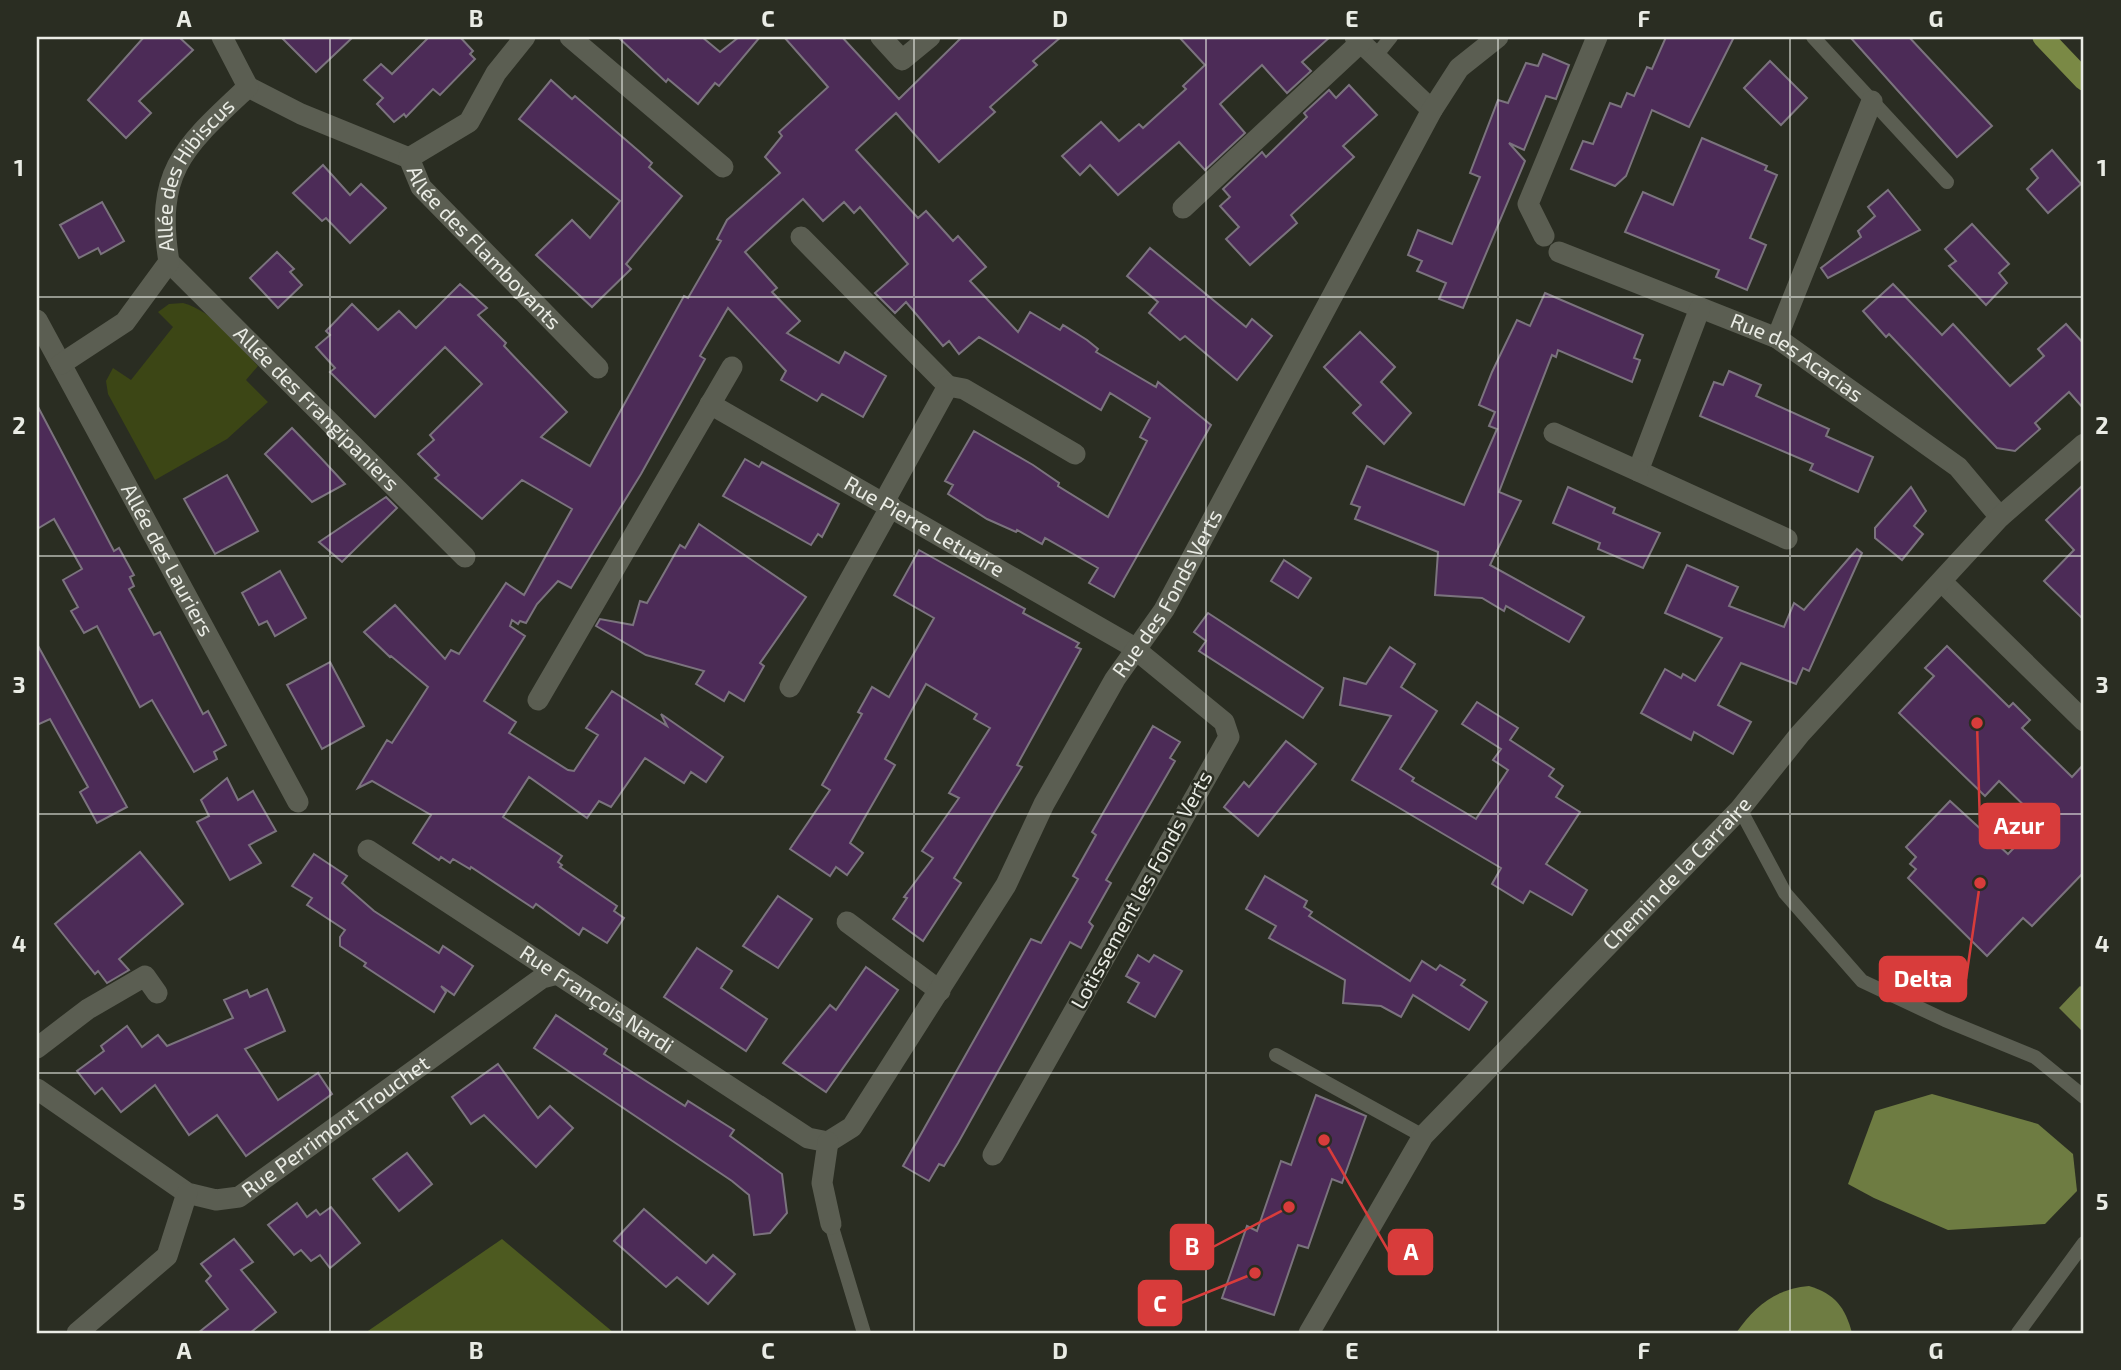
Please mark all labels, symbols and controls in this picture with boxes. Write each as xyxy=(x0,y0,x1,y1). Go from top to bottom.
text: A xyxy=(176,4,192,32)
text: B xyxy=(469,4,483,32)
text: C xyxy=(761,4,775,32)
text: D xyxy=(1052,4,1068,32)
text: E xyxy=(1345,4,1359,32)
text: F xyxy=(1638,4,1651,32)
text: G xyxy=(1929,4,1943,32)
street label: Allée des Hibiscus xyxy=(151,92,239,253)
text: 1 xyxy=(14,153,24,181)
text: 1 xyxy=(2097,153,2107,181)
street label: Allée des Flamboyants xyxy=(403,162,567,334)
street label: Rue des Acacias xyxy=(1727,307,1869,406)
street label: Allée des Frangipaniers xyxy=(230,320,405,495)
text: 2 xyxy=(12,411,26,439)
text: 2 xyxy=(2095,411,2109,439)
street label: Rue Pierre Letuaire xyxy=(840,470,1010,581)
street label: Allée des Lauriers xyxy=(117,479,220,640)
street label: Rue des Fonds Verts xyxy=(1106,505,1227,682)
text: 3 xyxy=(12,670,26,698)
text: 3 xyxy=(2095,670,2109,698)
street label: Lotissement les Fonds Verts xyxy=(1065,766,1217,1013)
street label: Chemin de la Carraire xyxy=(1597,791,1756,954)
callout: Azur xyxy=(1980,804,2059,848)
text: Azur xyxy=(1994,811,2044,839)
text: 4 xyxy=(12,929,26,957)
text: 4 xyxy=(2095,929,2109,957)
street label: Rue François Nardi xyxy=(516,939,679,1058)
callout: Delta xyxy=(1880,957,1966,1001)
text: Delta xyxy=(1894,964,1952,992)
street label: Rue Perrimont Trouchet xyxy=(236,1050,434,1202)
text: 5 xyxy=(13,1187,25,1215)
text: 5 xyxy=(2096,1187,2108,1215)
callout: B xyxy=(1171,1225,1213,1269)
callout: A xyxy=(1389,1230,1432,1274)
text: B xyxy=(1185,1232,1199,1260)
text: A xyxy=(1403,1237,1419,1265)
callout: C xyxy=(1139,1281,1181,1325)
text: C xyxy=(1153,1289,1167,1317)
text: A xyxy=(176,1336,192,1364)
text: B xyxy=(469,1336,483,1364)
text: C xyxy=(761,1336,775,1364)
text: D xyxy=(1052,1336,1068,1364)
text: E xyxy=(1345,1336,1359,1364)
text: F xyxy=(1638,1336,1651,1364)
text: G xyxy=(1929,1336,1943,1364)

